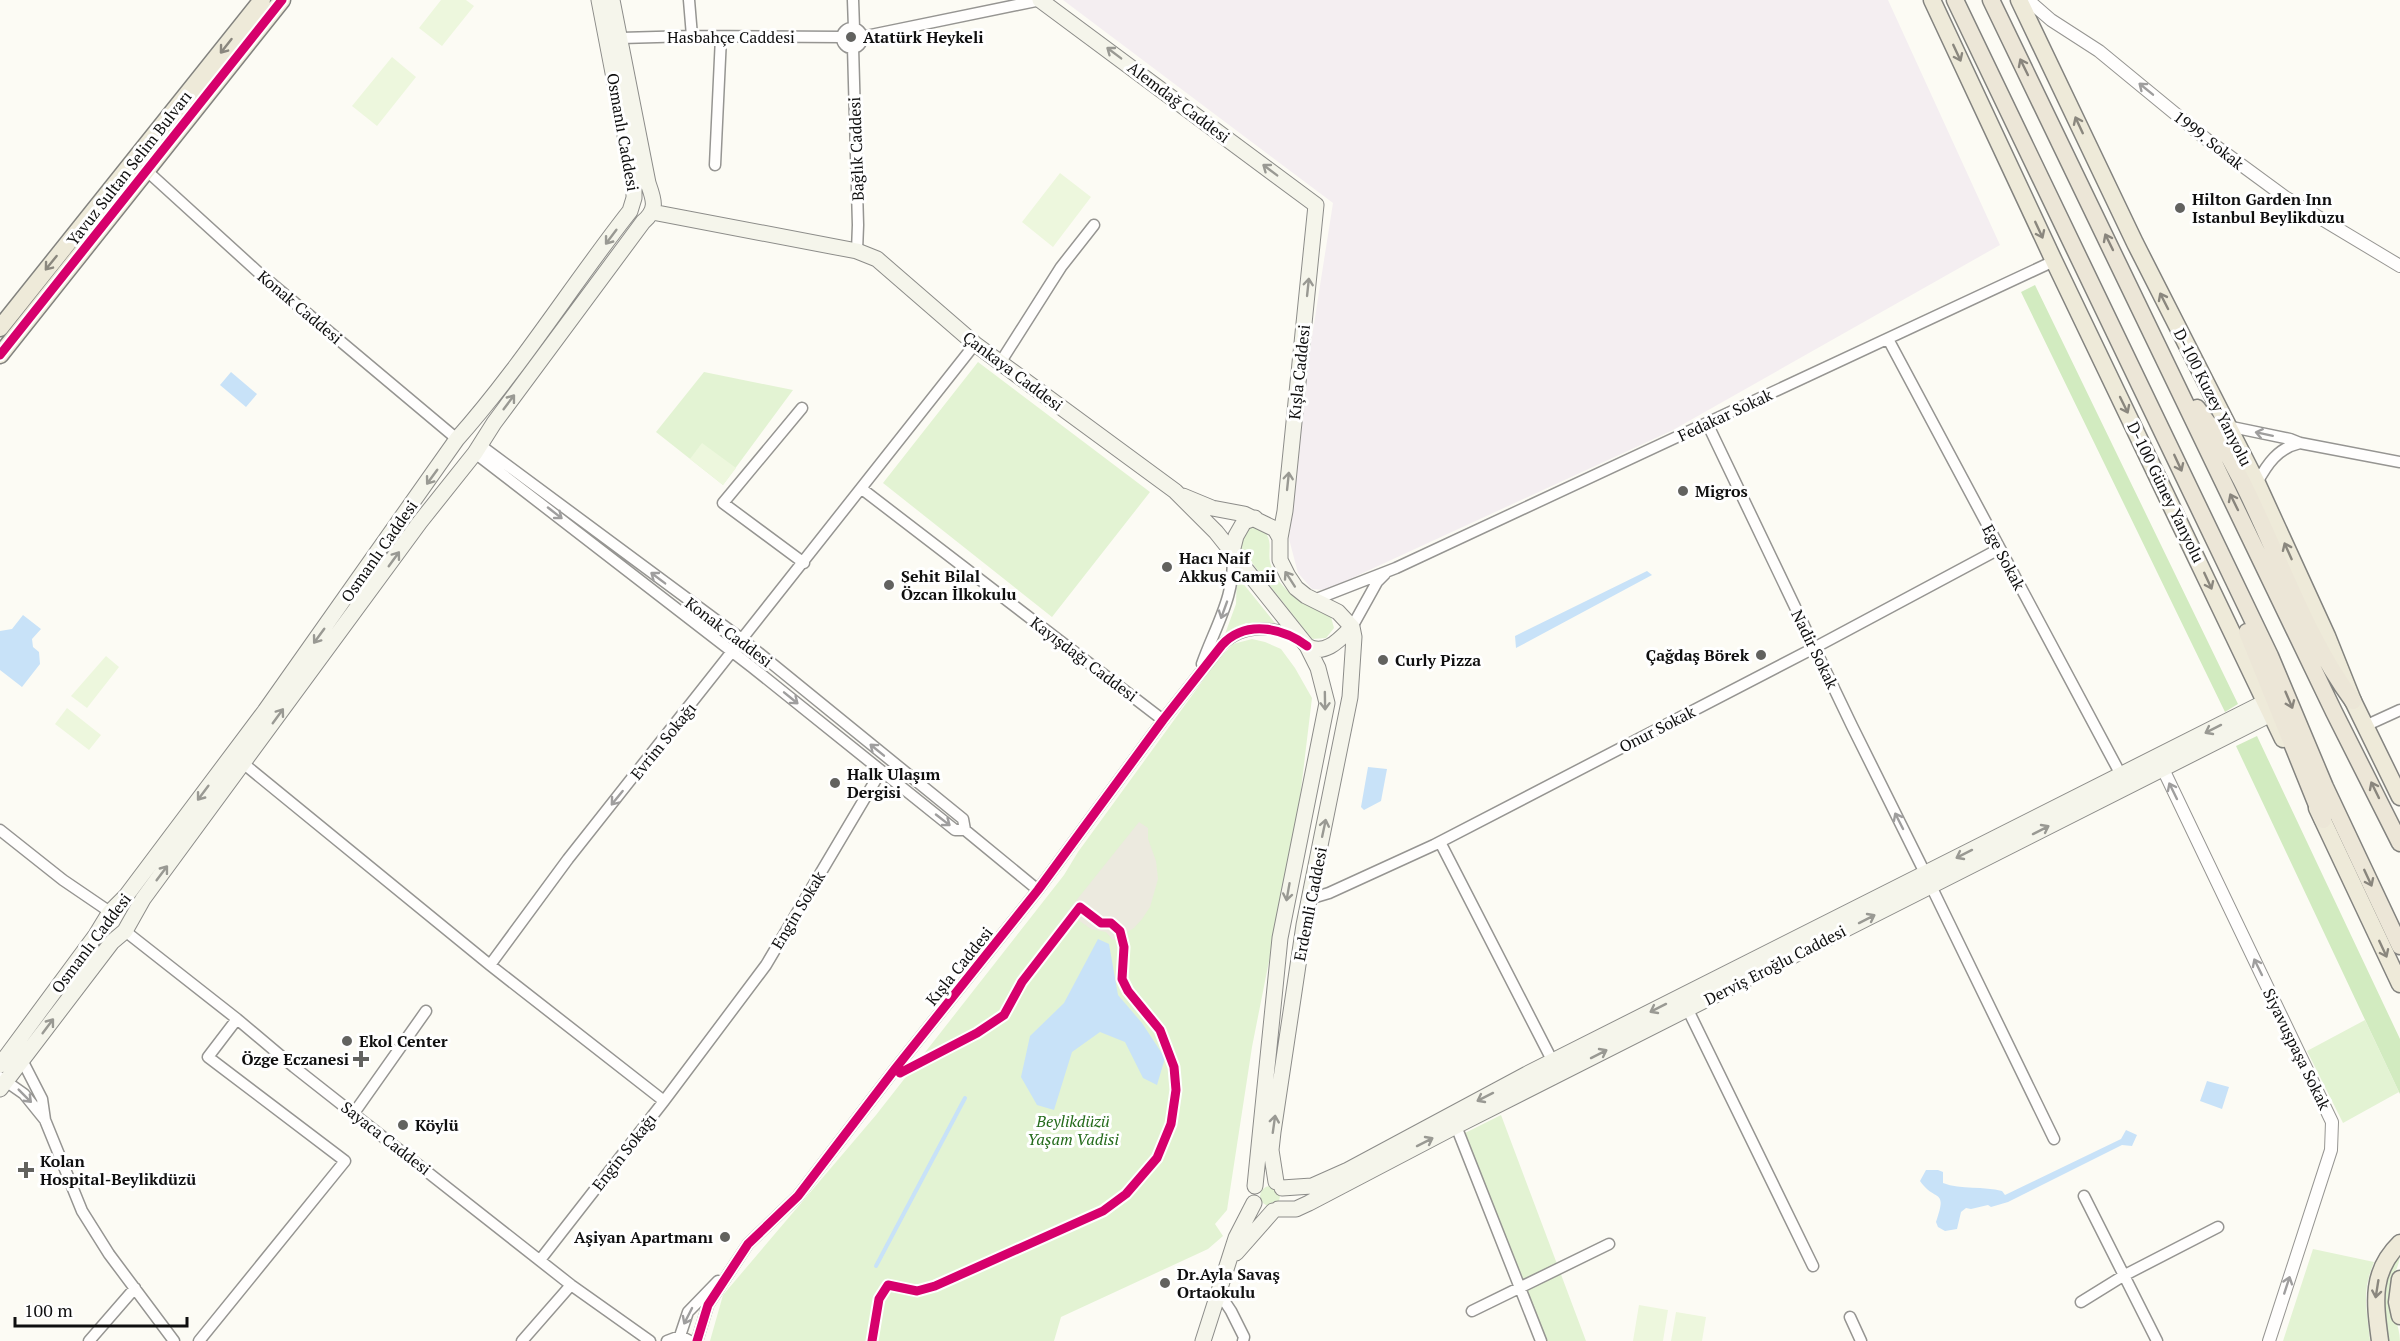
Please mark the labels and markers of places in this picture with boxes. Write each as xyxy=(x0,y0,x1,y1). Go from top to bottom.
place label: Atatürk Heykeli xyxy=(863,26,984,48)
marker: Atatürk Heykeli xyxy=(844,30,858,44)
place label: Hilton Garden Inn Istanbul Beylikduzu xyxy=(2192,188,2345,228)
marker: Hilton Garden Inn Istanbul Beylikduzu xyxy=(2173,201,2187,215)
place label: Migros xyxy=(1695,480,1748,502)
marker: Migros xyxy=(1676,484,1690,498)
place label: Hacı Naif Akkuş Camii xyxy=(1179,547,1276,587)
marker: Hacı Naif Akkuş Camii xyxy=(1160,560,1174,574)
place label: Şehit Bilal Özcan İlkokulu xyxy=(901,565,1017,605)
marker: Şehit Bilal Özcan İlkokulu xyxy=(882,578,896,592)
place label: Çağdaş Börek xyxy=(1646,644,1750,666)
marker: Çağdaş Börek xyxy=(1754,648,1768,662)
place label: Curly Pizza xyxy=(1395,649,1481,671)
marker: Curly Pizza xyxy=(1376,653,1390,667)
place label: Halk Ulaşım Dergisi xyxy=(847,763,941,803)
marker: Halk Ulaşım Dergisi xyxy=(828,776,842,790)
place label: Ekol Center xyxy=(359,1030,448,1052)
marker: Ekol Center xyxy=(340,1034,354,1048)
place label: Özge Eczanesi xyxy=(241,1048,349,1070)
marker: Özge Eczanesi xyxy=(354,1052,368,1066)
place label: Köylü xyxy=(415,1114,459,1136)
marker: Köylü xyxy=(396,1118,410,1132)
place label: Kolan Hospital-Beylikdüzü xyxy=(40,1150,196,1190)
marker: Kolan Hospital-Beylikdüzü xyxy=(17,1161,35,1179)
place label: Aşiyan Apartmanı xyxy=(574,1226,713,1248)
marker: Aşiyan Apartmanı xyxy=(718,1230,732,1244)
place label: Dr.Ayla Savaş Ortaokulu xyxy=(1177,1263,1280,1303)
marker: Dr.Ayla Savaş Ortaokulu xyxy=(1158,1276,1172,1290)

